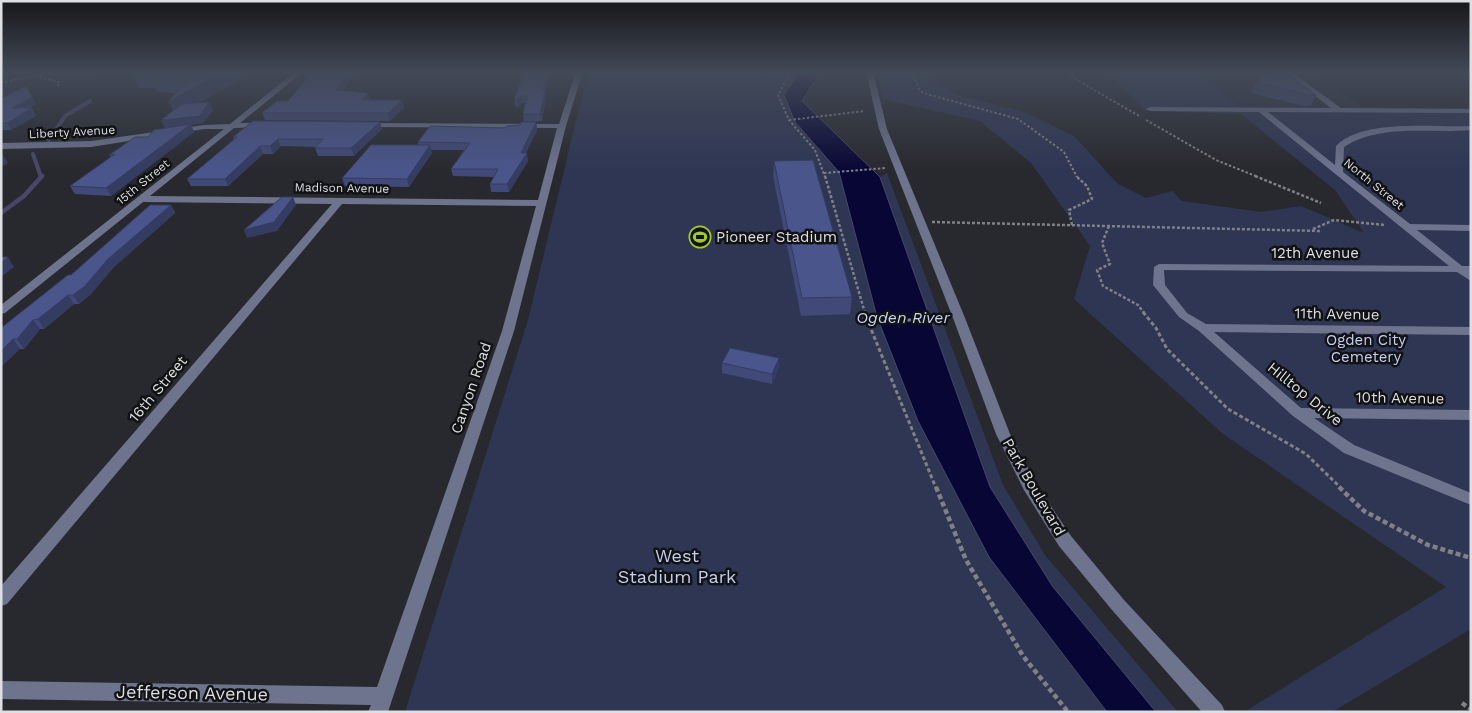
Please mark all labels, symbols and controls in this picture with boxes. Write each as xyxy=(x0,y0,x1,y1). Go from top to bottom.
street label: Liberty Avenue xyxy=(29,123,116,141)
street label: 15th Street xyxy=(114,156,172,208)
street label: North Street xyxy=(1341,156,1407,212)
street label: Madison Avenue xyxy=(295,180,390,196)
sports icon: Pioneer Stadium xyxy=(688,225,712,249)
place label: Pioneer Stadium xyxy=(716,228,837,246)
street label: 12th Avenue xyxy=(1271,244,1359,262)
street label: 11th Avenue xyxy=(1294,304,1380,324)
water label: Ogden River xyxy=(856,308,951,327)
park label: Ogden City Cemetery xyxy=(1326,331,1406,366)
street label: Canyon Road xyxy=(447,340,495,436)
street label: 16th Street xyxy=(125,352,191,426)
street label: Hilltop Drive xyxy=(1264,358,1346,430)
street label: 10th Avenue xyxy=(1356,388,1444,408)
street label: Park Boulevard xyxy=(999,435,1069,539)
park label: West Stadium Park xyxy=(618,545,736,587)
street label: Jefferson Avenue xyxy=(116,681,268,704)

